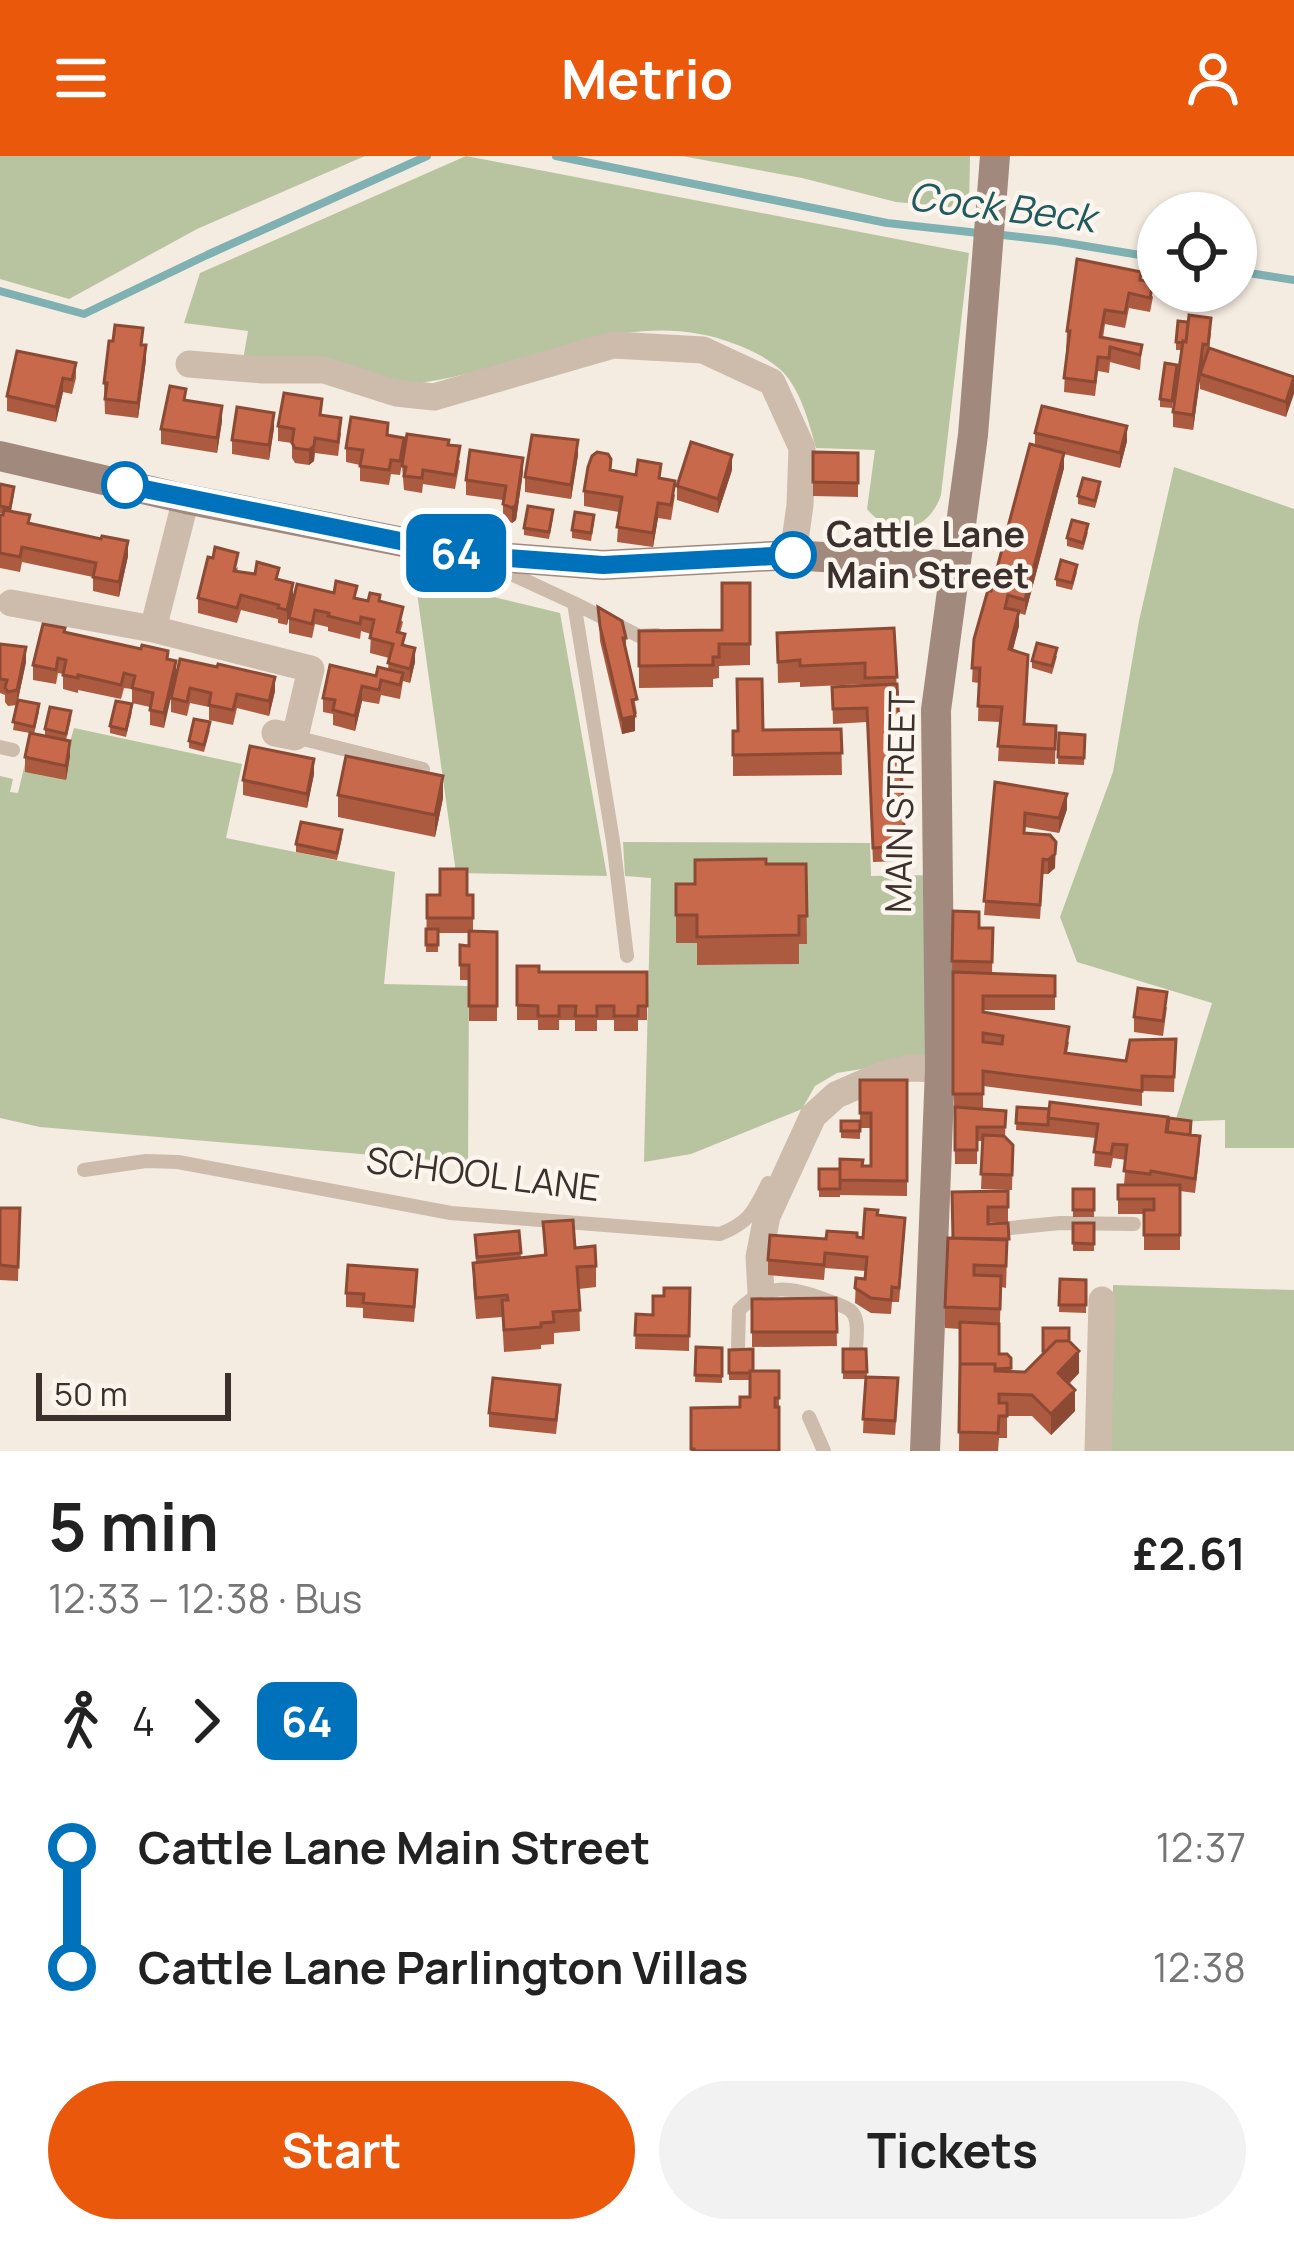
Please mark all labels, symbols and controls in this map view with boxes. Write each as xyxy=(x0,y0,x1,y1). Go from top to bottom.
text: Metrio xyxy=(561,41,733,115)
icon: menu xyxy=(48,45,114,111)
icon: person xyxy=(1180,45,1246,111)
water label: Cock Beck xyxy=(906,168,1104,245)
map controls xyxy=(1137,192,1257,312)
button: locate xyxy=(1137,192,1257,312)
unlabelled marker xyxy=(103,463,147,507)
place label: Cattle Lane Main Street xyxy=(826,509,1030,599)
line badge: 64 xyxy=(402,514,510,592)
text: 64 xyxy=(430,524,482,582)
marker: Cattle Lane Main Street xyxy=(771,533,815,577)
street label: MAIN STREET xyxy=(873,690,926,914)
street label: SCHOOL LANE xyxy=(364,1135,603,1212)
scale bar xyxy=(36,1367,231,1420)
text: 50 m xyxy=(54,1371,128,1416)
text: 5 min xyxy=(48,1481,219,1571)
text: £2.61 xyxy=(1133,1522,1246,1584)
text: 12:33 – 12:38 · Bus xyxy=(48,1571,362,1625)
icon: walk xyxy=(48,1688,114,1754)
icon: forward xyxy=(173,1688,239,1754)
text: 64 xyxy=(281,1692,333,1750)
text: 4 xyxy=(132,1694,155,1748)
text: Cattle Lane Main Street xyxy=(138,1816,650,1878)
text: 12:37 xyxy=(1156,1820,1246,1874)
text: Cattle Lane Parlington Villas xyxy=(138,1936,748,1998)
text: 12:38 xyxy=(1153,1940,1246,1994)
button: Start xyxy=(48,2081,635,2219)
button: Tickets xyxy=(659,2081,1246,2219)

